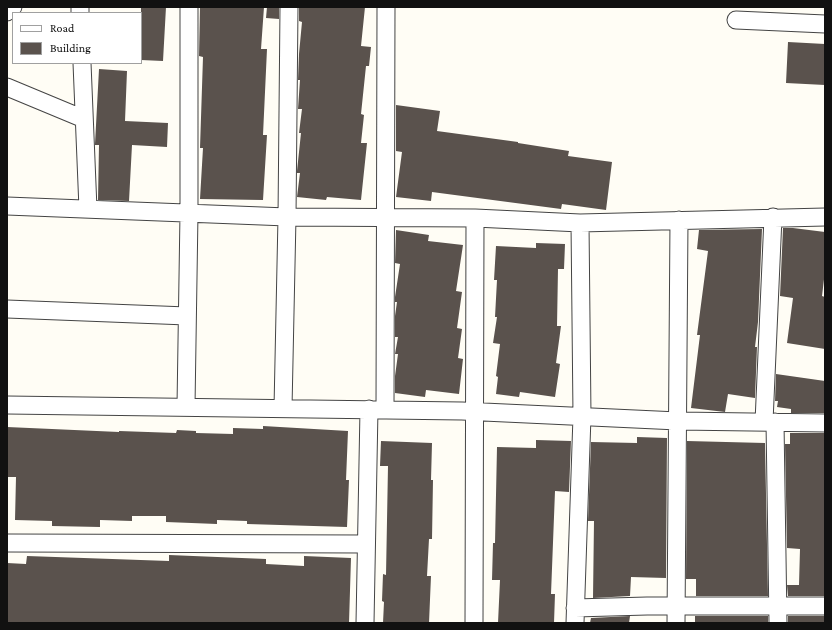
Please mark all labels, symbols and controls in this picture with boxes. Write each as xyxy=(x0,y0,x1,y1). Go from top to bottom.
legend xyxy=(12,12,142,64)
text: Road xyxy=(50,21,74,35)
text: Building xyxy=(50,41,91,55)

